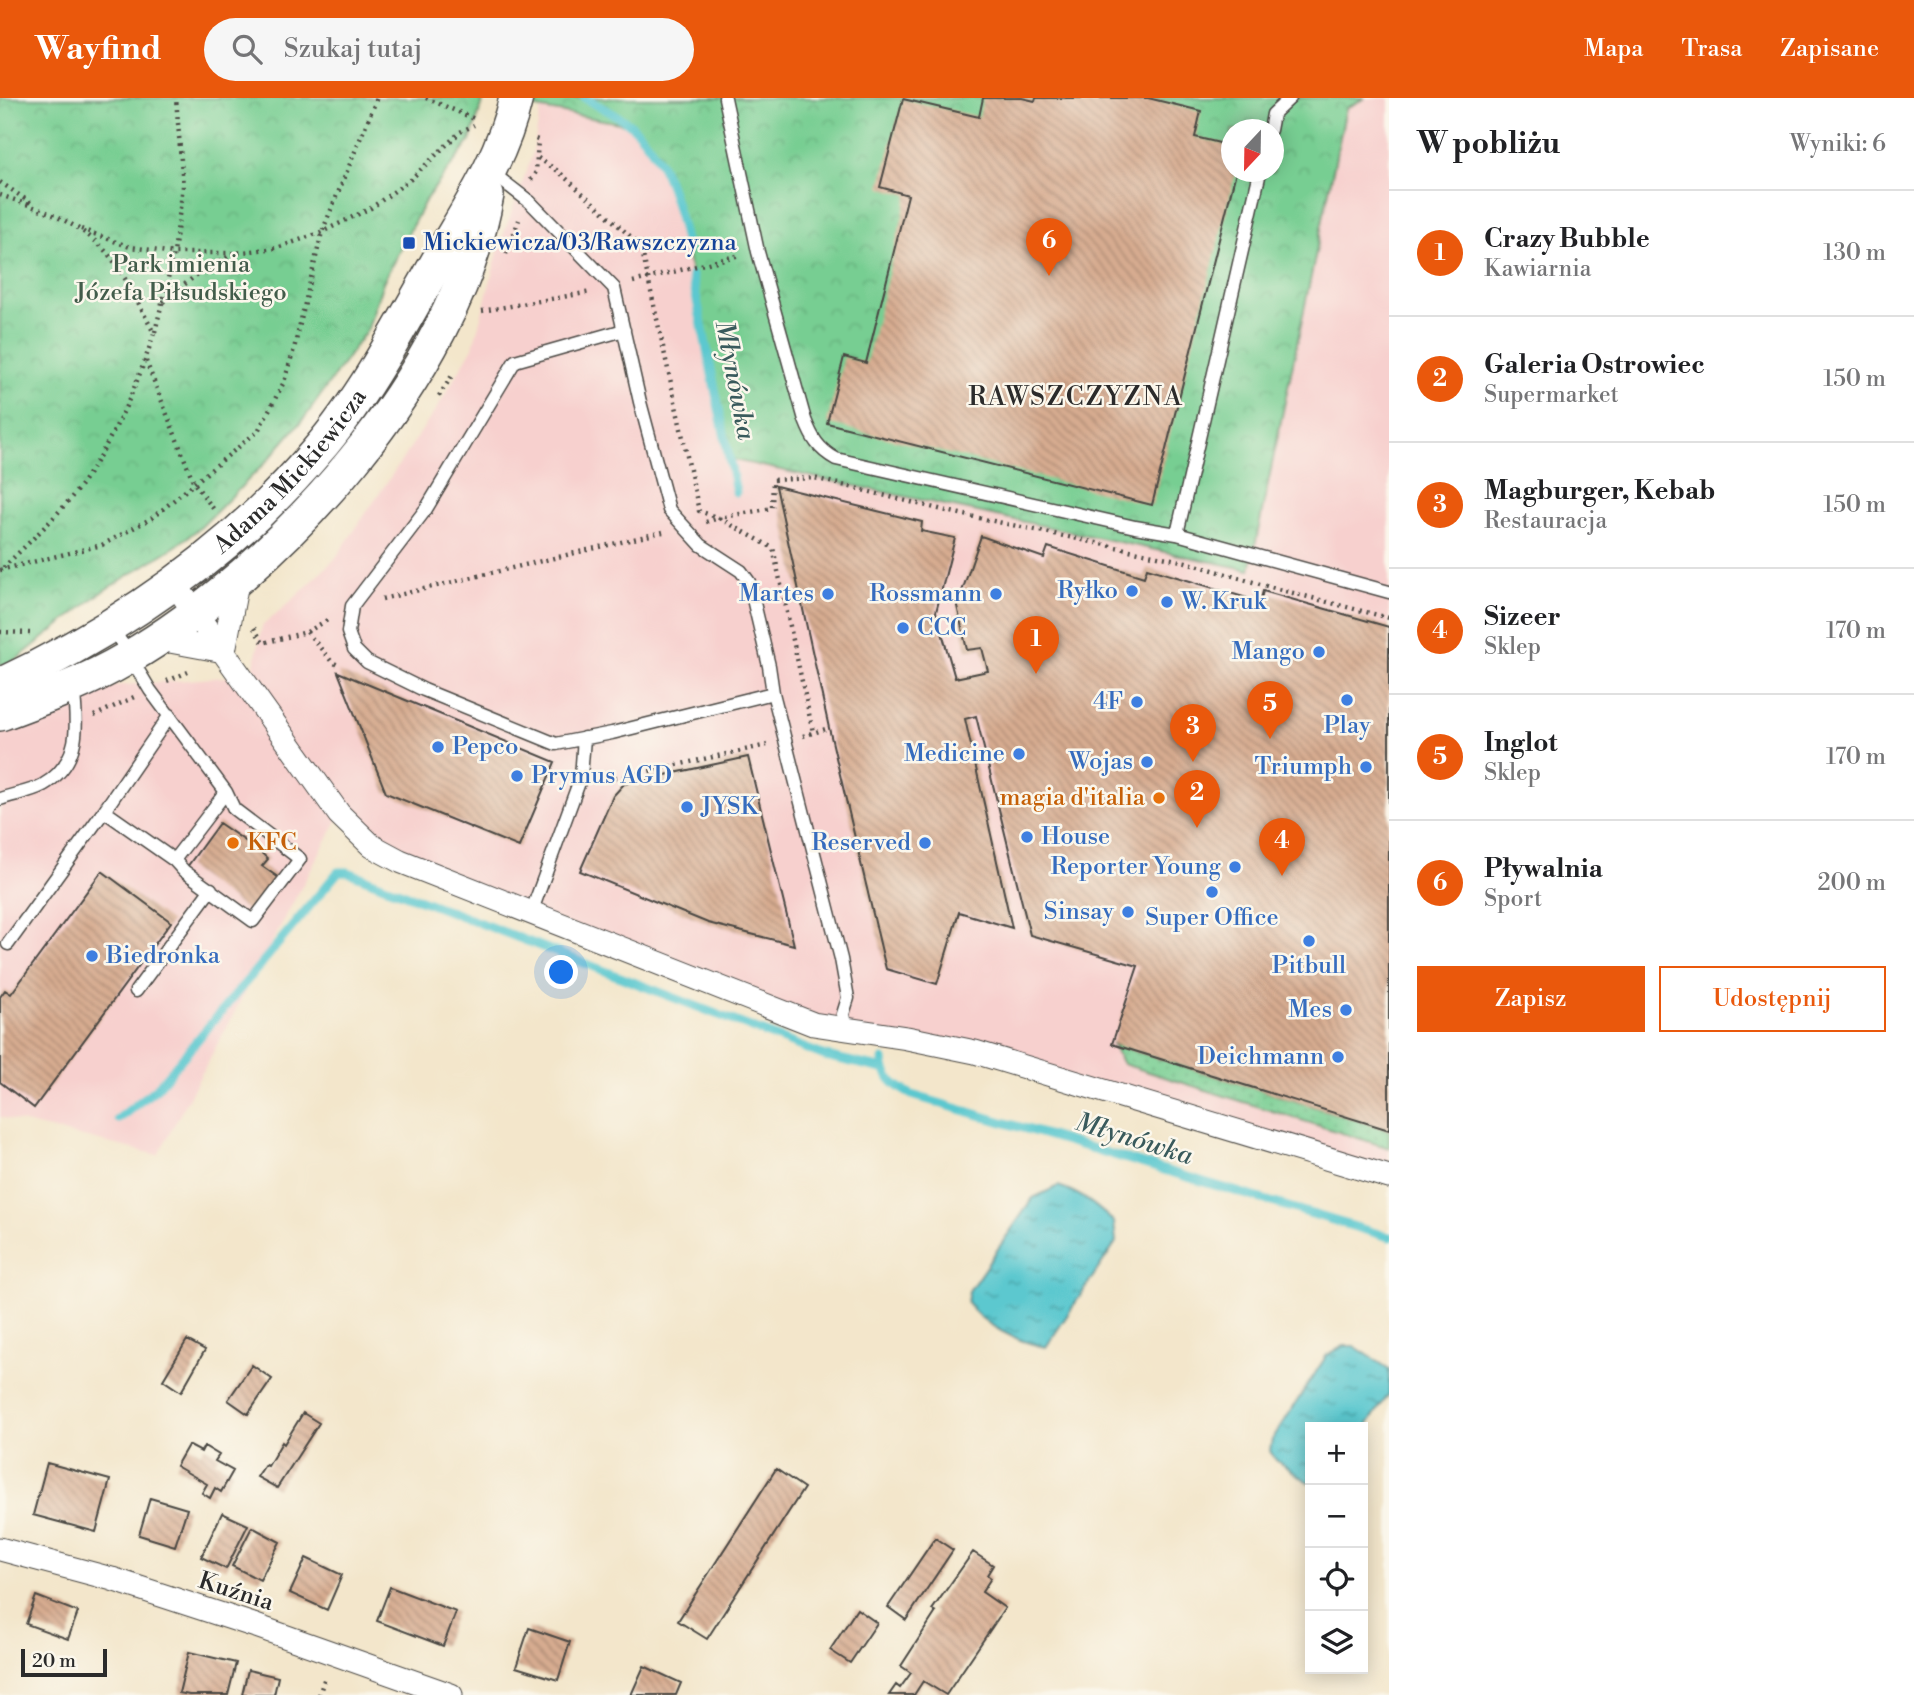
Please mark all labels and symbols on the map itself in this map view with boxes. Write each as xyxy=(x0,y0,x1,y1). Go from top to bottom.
north arrow xyxy=(1221,119,1284,182)
pin: 6 xyxy=(1026,218,1072,276)
place label: Mickiewicza/03/Rawszczyzna xyxy=(423,228,737,258)
marker: Mickiewicza/03/Rawszczyzna xyxy=(401,235,417,251)
park label: Park imienia Józefa Piłsudskiego xyxy=(74,250,287,308)
water label: Młynówka xyxy=(708,318,762,443)
district label: RAWSZCZYZNA xyxy=(968,381,1184,413)
street label: Adama Mickiewicza xyxy=(207,383,374,561)
place label: Ryłko xyxy=(1057,576,1118,606)
place label: Martes xyxy=(739,579,814,609)
place label: Rossmann xyxy=(869,579,982,609)
marker: Ryłko xyxy=(1124,583,1140,599)
marker: Martes xyxy=(820,586,836,602)
marker: Rossmann xyxy=(988,586,1004,602)
place label: W. Kruk xyxy=(1180,587,1268,617)
marker: W. Kruk xyxy=(1159,594,1175,610)
place label: CCC xyxy=(917,613,966,643)
pin: 1 xyxy=(1013,616,1059,674)
marker: CCC xyxy=(895,620,911,636)
place label: Mango xyxy=(1231,637,1305,667)
marker: Mango xyxy=(1311,644,1327,660)
pin: 5 xyxy=(1247,681,1293,739)
place label: 4F xyxy=(1093,687,1123,717)
marker: Play xyxy=(1339,692,1355,708)
marker: 4F xyxy=(1129,694,1145,710)
pin: 3 xyxy=(1170,704,1216,762)
place label: Play xyxy=(1323,711,1371,741)
place label: Pepco xyxy=(452,732,518,762)
marker: Pepco xyxy=(430,739,446,755)
place label: Medicine xyxy=(904,739,1005,769)
marker: Medicine xyxy=(1011,746,1027,762)
place label: Wojas xyxy=(1068,747,1133,777)
place label: Triumph xyxy=(1255,752,1352,782)
marker: Wojas xyxy=(1139,754,1155,770)
marker: Triumph xyxy=(1358,759,1374,775)
place label: Prymus AGD xyxy=(531,761,672,791)
marker: Prymus AGD xyxy=(509,768,525,784)
pin: 2 xyxy=(1174,770,1220,828)
place label: magia d'italia xyxy=(1000,783,1146,813)
marker: magia d'italia xyxy=(1151,790,1167,806)
place label: JYSK xyxy=(700,792,760,822)
marker: JYSK xyxy=(679,799,695,815)
pin: 4 xyxy=(1259,818,1305,876)
place label: House xyxy=(1041,822,1110,852)
place label: KFC xyxy=(247,828,297,858)
place label: Reserved xyxy=(811,828,911,858)
marker: House xyxy=(1019,829,1035,845)
marker: KFC xyxy=(225,835,241,851)
marker: Reserved xyxy=(917,835,933,851)
place label: Reporter Young xyxy=(1051,852,1222,882)
marker: Reporter Young xyxy=(1227,859,1243,875)
marker: Super Office xyxy=(1204,884,1220,900)
place label: Sinsay xyxy=(1044,897,1114,927)
place label: Super Office xyxy=(1145,903,1279,933)
marker: Sinsay xyxy=(1120,904,1136,920)
marker: Pitbull xyxy=(1301,933,1317,949)
place label: Biedronka xyxy=(105,941,221,971)
marker: Biedronka xyxy=(84,948,100,964)
place label: Pitbull xyxy=(1272,951,1346,981)
your location xyxy=(544,955,578,989)
place label: Mes xyxy=(1288,995,1332,1025)
marker: Mes xyxy=(1338,1002,1354,1018)
place label: Deichmann xyxy=(1197,1042,1324,1072)
marker: Deichmann xyxy=(1330,1049,1346,1065)
water label: Młynówka xyxy=(1071,1106,1197,1172)
street label: Kuźnia xyxy=(195,1566,278,1618)
scale bar xyxy=(21,1646,107,1678)

